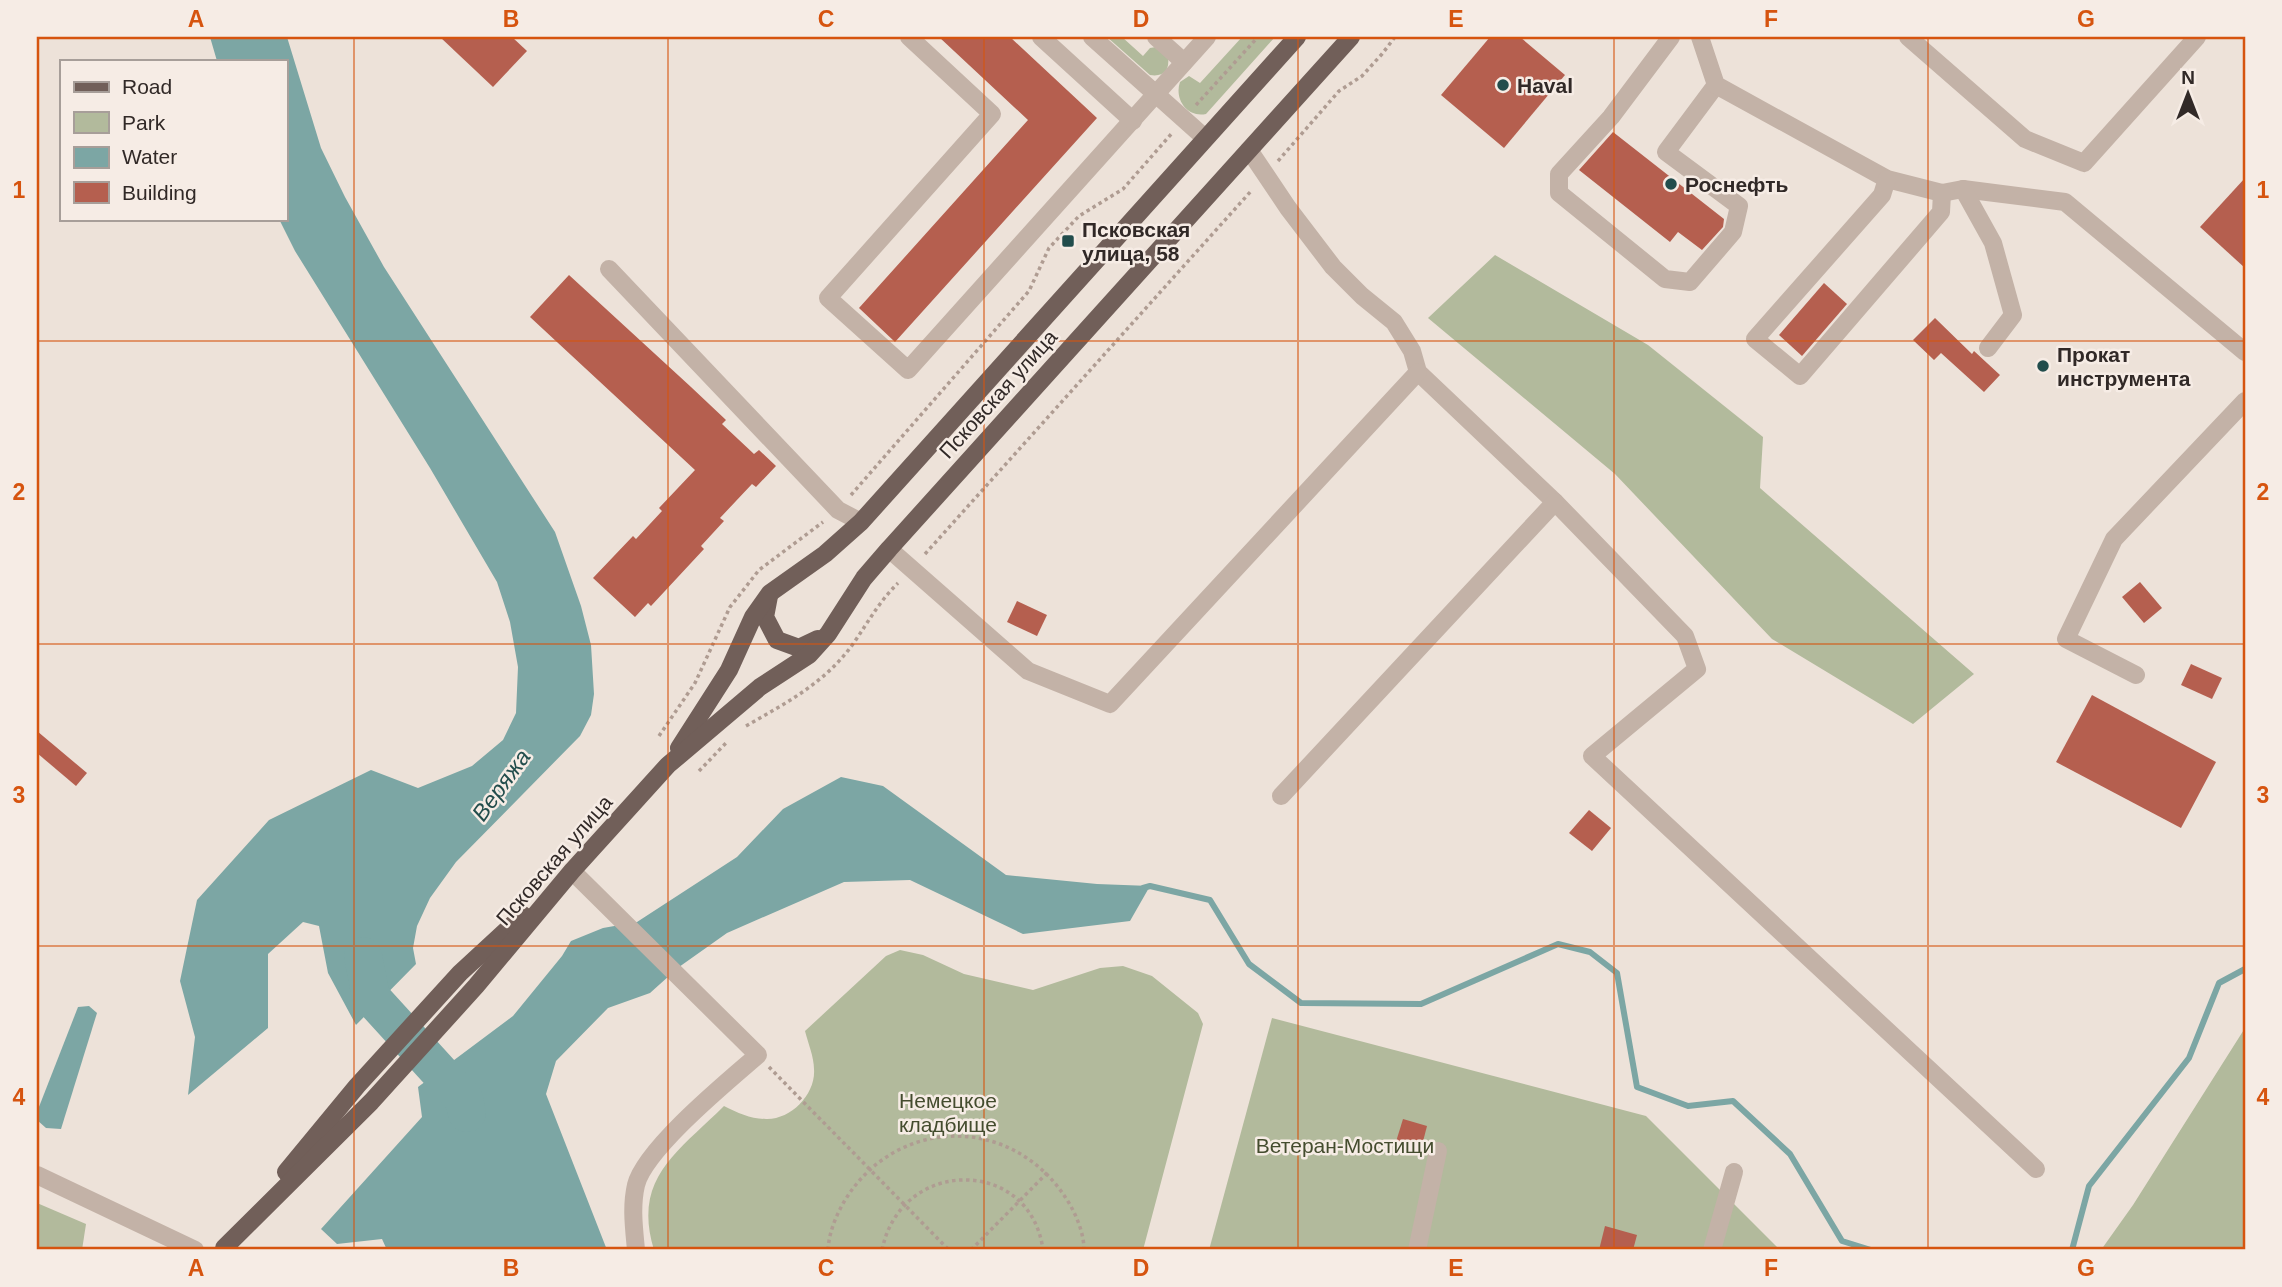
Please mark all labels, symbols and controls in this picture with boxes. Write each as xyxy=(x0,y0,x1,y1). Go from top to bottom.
text: A xyxy=(188,6,204,32)
text: B xyxy=(503,6,519,32)
text: C xyxy=(818,6,834,32)
text: D xyxy=(1133,6,1149,32)
text: E xyxy=(1448,6,1464,32)
text: F xyxy=(1764,6,1778,32)
text: G xyxy=(2077,6,2095,32)
legend xyxy=(60,60,287,220)
north arrow xyxy=(2152,60,2222,130)
text: N xyxy=(2181,67,2195,88)
place label: Haval xyxy=(1517,74,1573,97)
text: Road xyxy=(122,75,172,98)
marker: Haval xyxy=(1495,77,1511,93)
text: Park xyxy=(122,111,166,134)
text: Water xyxy=(122,145,177,168)
place label: Роснефть xyxy=(1685,173,1788,196)
marker: Роснефть xyxy=(1663,176,1679,192)
text: 1 xyxy=(13,177,26,203)
text: 1 xyxy=(2257,177,2270,203)
text: Building xyxy=(122,181,197,204)
place label: Псковская улица, 58 xyxy=(1082,218,1190,265)
marker: Псковская улица, 58 xyxy=(1060,233,1076,249)
street label: Псковская улица xyxy=(934,325,1062,463)
place label: Прокат инструмента xyxy=(2057,343,2191,390)
marker: Прокат инструмента xyxy=(2035,358,2051,374)
text: 2 xyxy=(13,479,25,505)
text: 2 xyxy=(2257,479,2269,505)
water label: Веряжа xyxy=(467,744,535,826)
text: 3 xyxy=(13,782,25,808)
text: 3 xyxy=(2257,782,2269,808)
street label: Псковская улица xyxy=(491,790,617,930)
text: 4 xyxy=(13,1084,26,1110)
text: 4 xyxy=(2257,1084,2270,1110)
park label: Немецкое кладбище xyxy=(899,1089,997,1136)
park label: Ветеран-Мостищи xyxy=(1256,1134,1434,1157)
text: A xyxy=(188,1255,204,1281)
text: B xyxy=(503,1255,519,1281)
text: C xyxy=(818,1255,834,1281)
text: D xyxy=(1133,1255,1149,1281)
text: E xyxy=(1448,1255,1464,1281)
text: F xyxy=(1764,1255,1778,1281)
text: G xyxy=(2077,1255,2095,1281)

